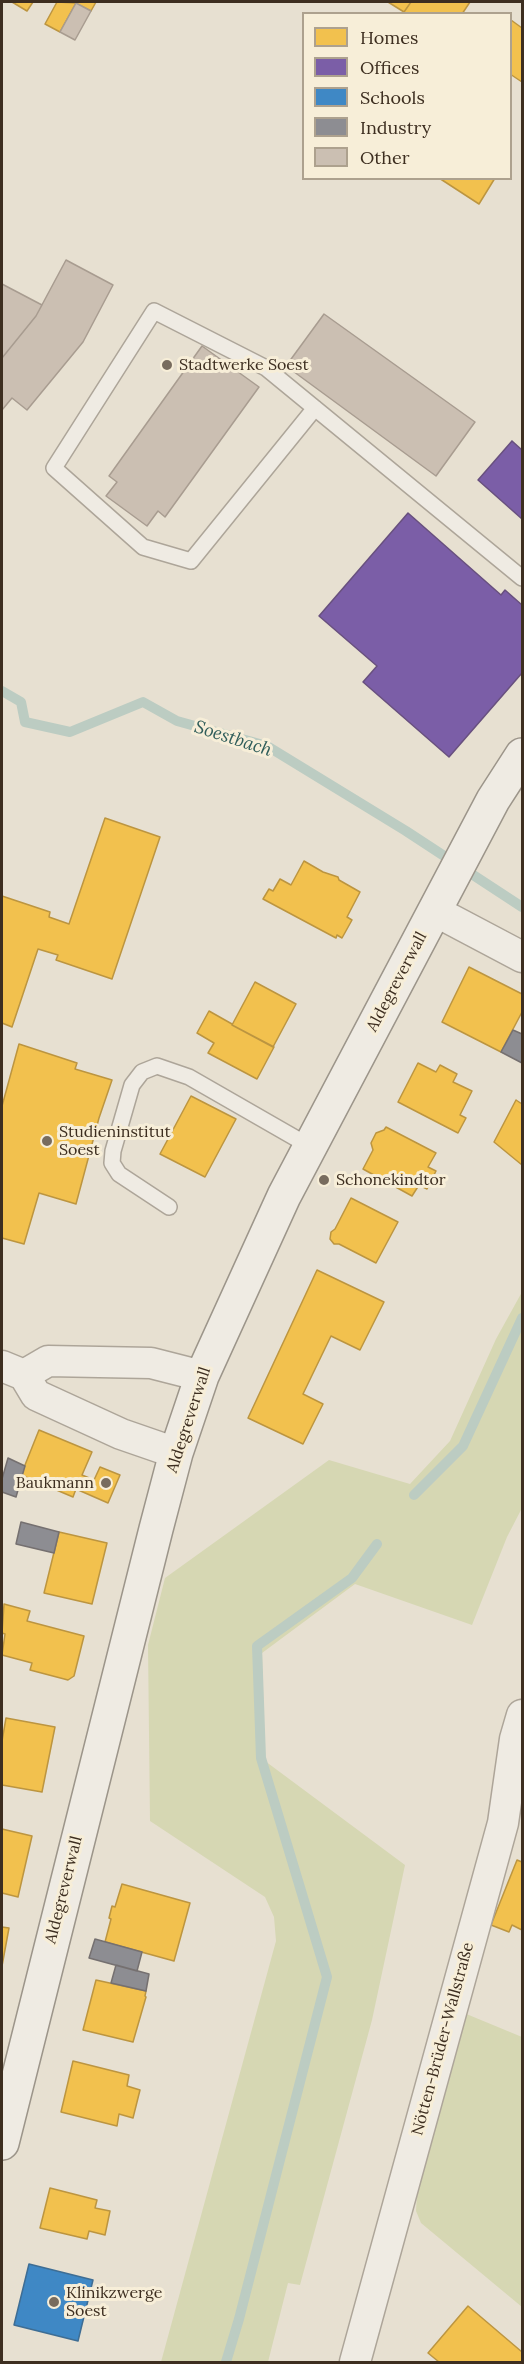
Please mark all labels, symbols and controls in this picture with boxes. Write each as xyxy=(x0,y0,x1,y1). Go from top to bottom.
legend xyxy=(302,12,512,180)
text: Homes xyxy=(360,26,418,49)
text: Offices xyxy=(360,56,419,79)
text: Schools xyxy=(360,86,425,109)
text: Industry xyxy=(360,116,431,139)
text: Other xyxy=(360,146,410,169)
place label: Stadtwerke Soest xyxy=(179,355,309,375)
marker: Stadtwerke Soest xyxy=(160,358,174,372)
water label: Soestbach xyxy=(191,716,275,762)
street label: Aldegreverwall xyxy=(363,929,431,1035)
place label: Studieninstitut Soest xyxy=(59,1122,171,1160)
marker: Studieninstitut Soest xyxy=(40,1134,54,1148)
place label: Schonekindtor xyxy=(336,1170,446,1190)
marker: Schonekindtor xyxy=(317,1173,331,1187)
street label: Aldegreverwall xyxy=(163,1365,215,1475)
place label: Baukmann xyxy=(16,1473,94,1493)
marker: Baukmann xyxy=(99,1476,113,1490)
street label: Aldegreverwall xyxy=(41,1834,87,1946)
street label: Nötten-Brüder-Wallstraße xyxy=(408,1940,478,2138)
place label: Klinikzwerge Soest xyxy=(66,2283,162,2321)
marker: Klinikzwerge Soest xyxy=(47,2295,61,2309)

